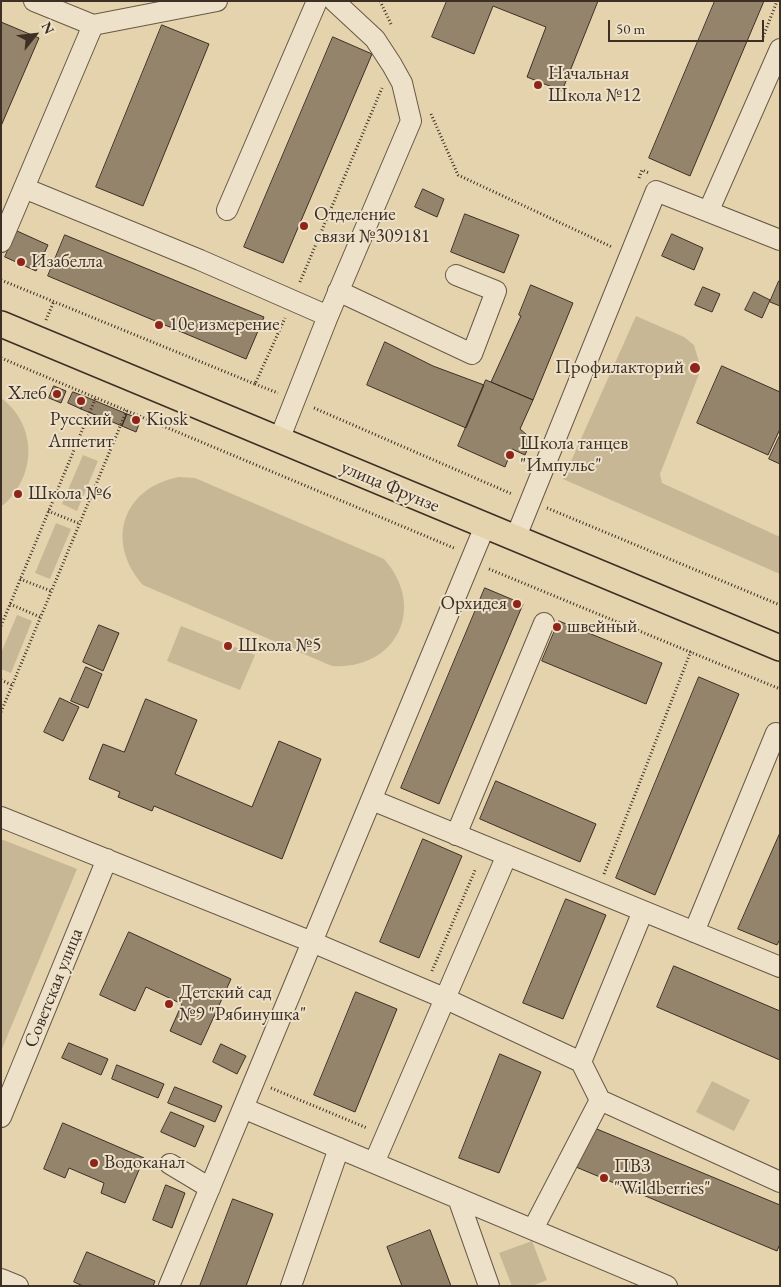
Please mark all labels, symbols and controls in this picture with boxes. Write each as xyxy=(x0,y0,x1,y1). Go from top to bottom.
north arrow xyxy=(10,10,60,60)
scale bar xyxy=(611,10,767,42)
text: N xyxy=(37,18,59,37)
text: 50 m xyxy=(616,19,645,38)
place label: Начальная Школа №12 xyxy=(548,63,641,107)
marker: Начальная Школа №12 xyxy=(532,79,544,91)
place label: Отделение связи №309181 xyxy=(314,204,430,248)
marker: Отделение связи №309181 xyxy=(298,220,310,232)
place label: Изабелла xyxy=(31,251,103,273)
marker: Изабелла xyxy=(15,256,27,268)
place label: 10е измерение xyxy=(169,314,280,336)
marker: 10е измерение xyxy=(153,319,165,331)
place label: Профилакторий xyxy=(555,357,684,379)
marker: Профилакторий xyxy=(688,361,702,375)
place label: Хлеб xyxy=(8,383,47,405)
marker: Хлеб xyxy=(51,388,63,400)
marker: Русский Аппетит xyxy=(75,395,87,407)
place label: Русский Аппетит xyxy=(48,409,114,453)
place label: Kiosk xyxy=(146,409,188,431)
marker: Kiosk xyxy=(130,414,142,426)
place label: Школа танцев "Импульс" xyxy=(520,433,628,477)
marker: Школа танцев "Импульс" xyxy=(504,449,516,461)
street label: улица Фрунзе xyxy=(337,456,443,518)
place label: Школа №6 xyxy=(28,483,111,505)
marker: Школа №6 xyxy=(12,488,24,500)
place label: Орхидея xyxy=(441,593,507,615)
marker: Орхидея xyxy=(511,598,523,610)
place label: швейный xyxy=(567,616,637,638)
marker: швейный xyxy=(551,621,563,633)
place label: Школа №5 xyxy=(238,635,321,657)
marker: Школа №5 xyxy=(222,640,234,652)
street label: Советская улица xyxy=(20,925,88,1051)
place label: Детский сад №9 "Рябинушка" xyxy=(179,982,306,1026)
marker: Детский сад №9 "Рябинушка" xyxy=(163,998,175,1010)
place label: Водоканал xyxy=(104,1152,185,1174)
place label: ПВЗ "Wildberries" xyxy=(614,1156,710,1200)
marker: Водоканал xyxy=(88,1157,100,1169)
marker: ПВЗ "Wildberries" xyxy=(598,1172,610,1184)

